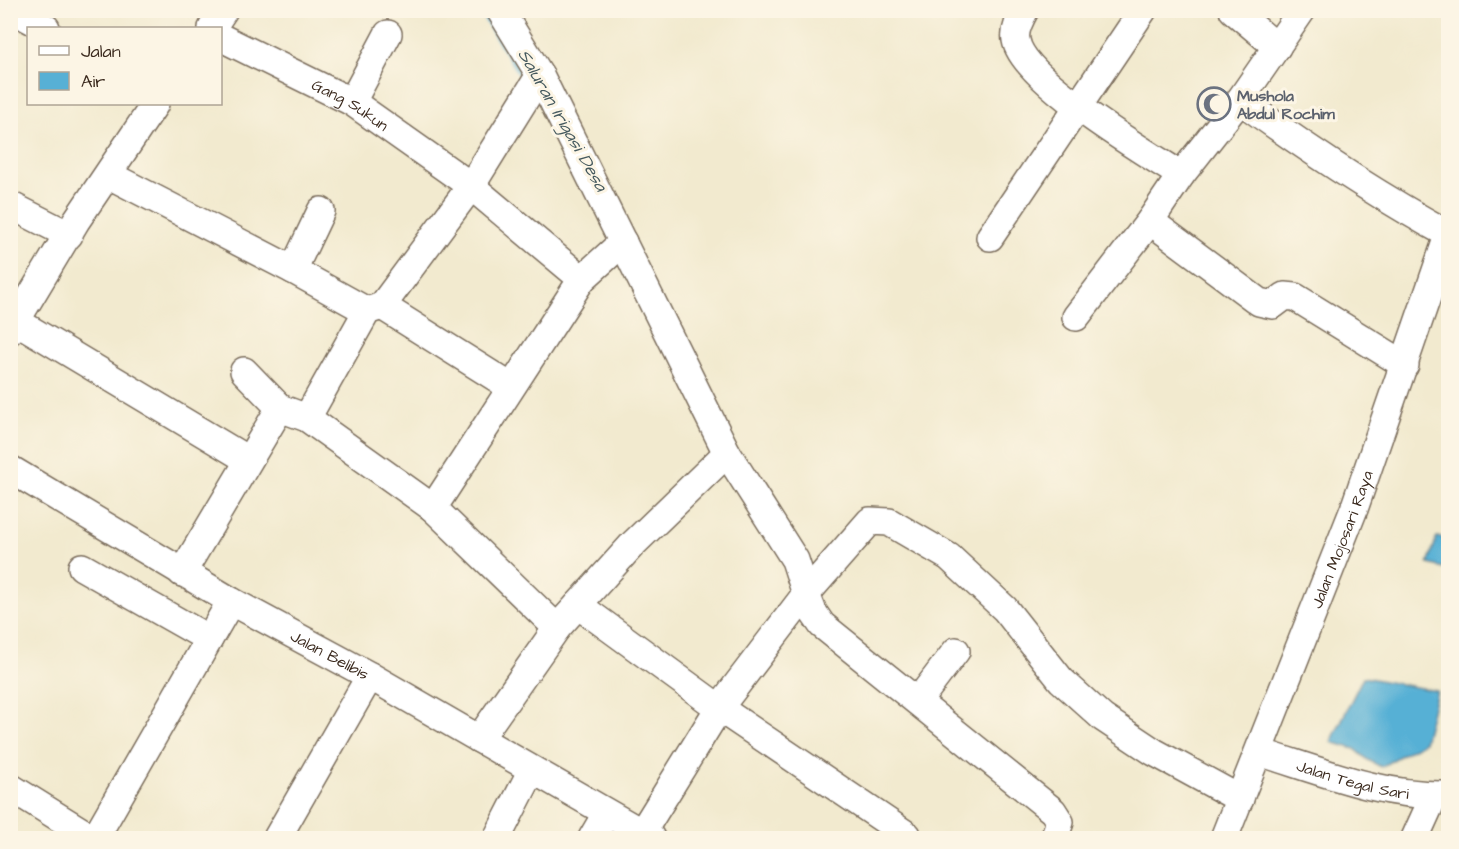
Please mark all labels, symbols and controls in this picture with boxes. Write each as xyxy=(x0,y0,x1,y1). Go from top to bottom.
legend xyxy=(27,27,222,105)
text: Jalan xyxy=(81,39,121,64)
water label: Saluran Irigasi Desa xyxy=(511,45,614,197)
text: Air xyxy=(81,69,105,94)
street label: Gang Sukun xyxy=(308,74,393,137)
place label: Mushola Abdul Rochim xyxy=(1237,85,1335,125)
mosque icon: Mushola Abdul Rochim xyxy=(1196,86,1232,122)
street label: Jalan Mojosari Raya xyxy=(1306,468,1378,612)
street label: Jalan Belibis xyxy=(287,625,373,685)
street label: Jalan Tegal Sari xyxy=(1294,755,1411,805)

